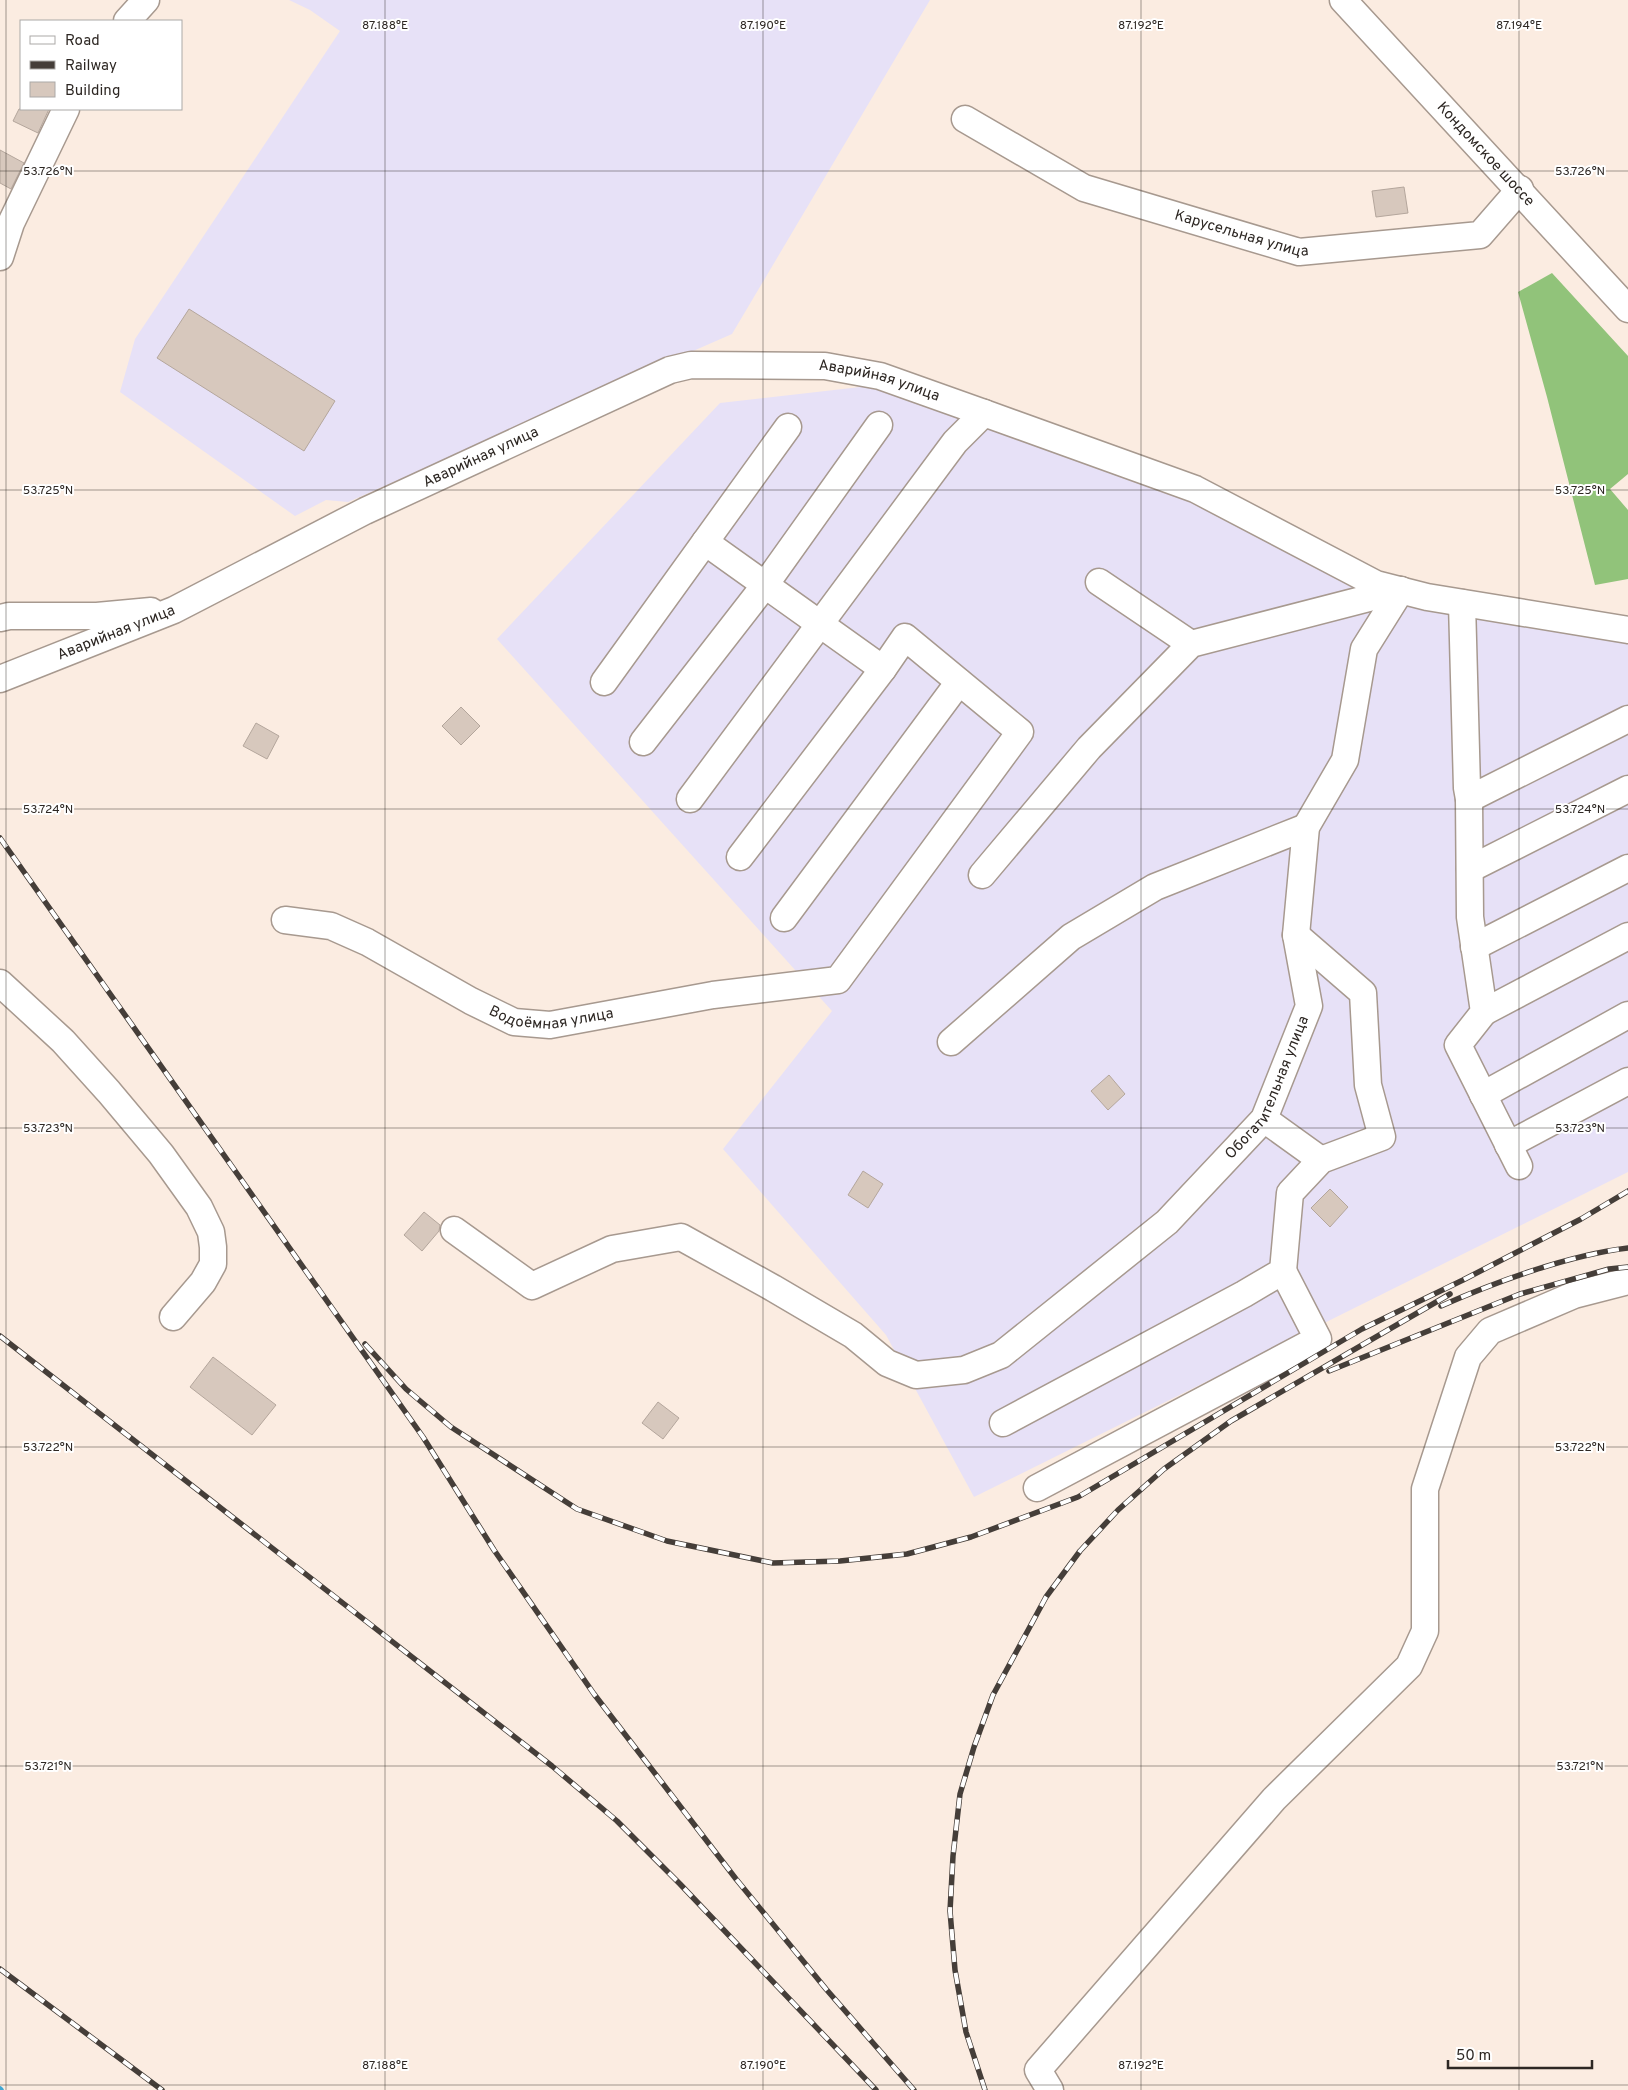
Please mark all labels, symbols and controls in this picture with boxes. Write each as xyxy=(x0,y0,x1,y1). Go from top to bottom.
text: 87.188°E xyxy=(362,18,408,34)
text: 87.190°E xyxy=(740,18,786,34)
text: 87.192°E xyxy=(1118,18,1164,34)
text: 87.194°E xyxy=(1496,18,1542,34)
legend xyxy=(20,20,182,110)
text: Road xyxy=(65,32,100,51)
text: Railway xyxy=(65,57,117,76)
text: Building xyxy=(65,82,120,101)
street label: Кондомское шоссе xyxy=(1432,98,1538,211)
text: 53.726°N xyxy=(23,164,73,180)
text: 53.726°N xyxy=(1555,164,1605,180)
street label: Карусельная улица xyxy=(1172,206,1309,262)
street label: Аварийная улица xyxy=(819,356,942,406)
street label: Аварийная улица xyxy=(420,423,542,492)
text: 53.725°N xyxy=(23,483,73,499)
text: 53.725°N xyxy=(1555,483,1605,499)
street label: Аварийная улица xyxy=(55,601,178,665)
text: 53.724°N xyxy=(23,802,73,818)
text: 53.724°N xyxy=(1555,802,1605,818)
street label: Водоёмная улица xyxy=(486,1002,615,1035)
street label: Обогатительная улица xyxy=(1221,1013,1314,1163)
text: 53.723°N xyxy=(23,1121,73,1137)
text: 53.723°N xyxy=(1555,1121,1605,1137)
text: 53.722°N xyxy=(23,1440,73,1456)
text: 53.722°N xyxy=(1555,1440,1605,1456)
text: 53.721°N xyxy=(24,1759,72,1775)
text: 53.721°N xyxy=(1556,1759,1604,1775)
scale bar xyxy=(1448,2038,1592,2070)
text: 50 m xyxy=(1456,2047,1491,2066)
text: 87.188°E xyxy=(362,2058,408,2074)
text: 87.190°E xyxy=(740,2058,786,2074)
text: 87.192°E xyxy=(1118,2058,1164,2074)

